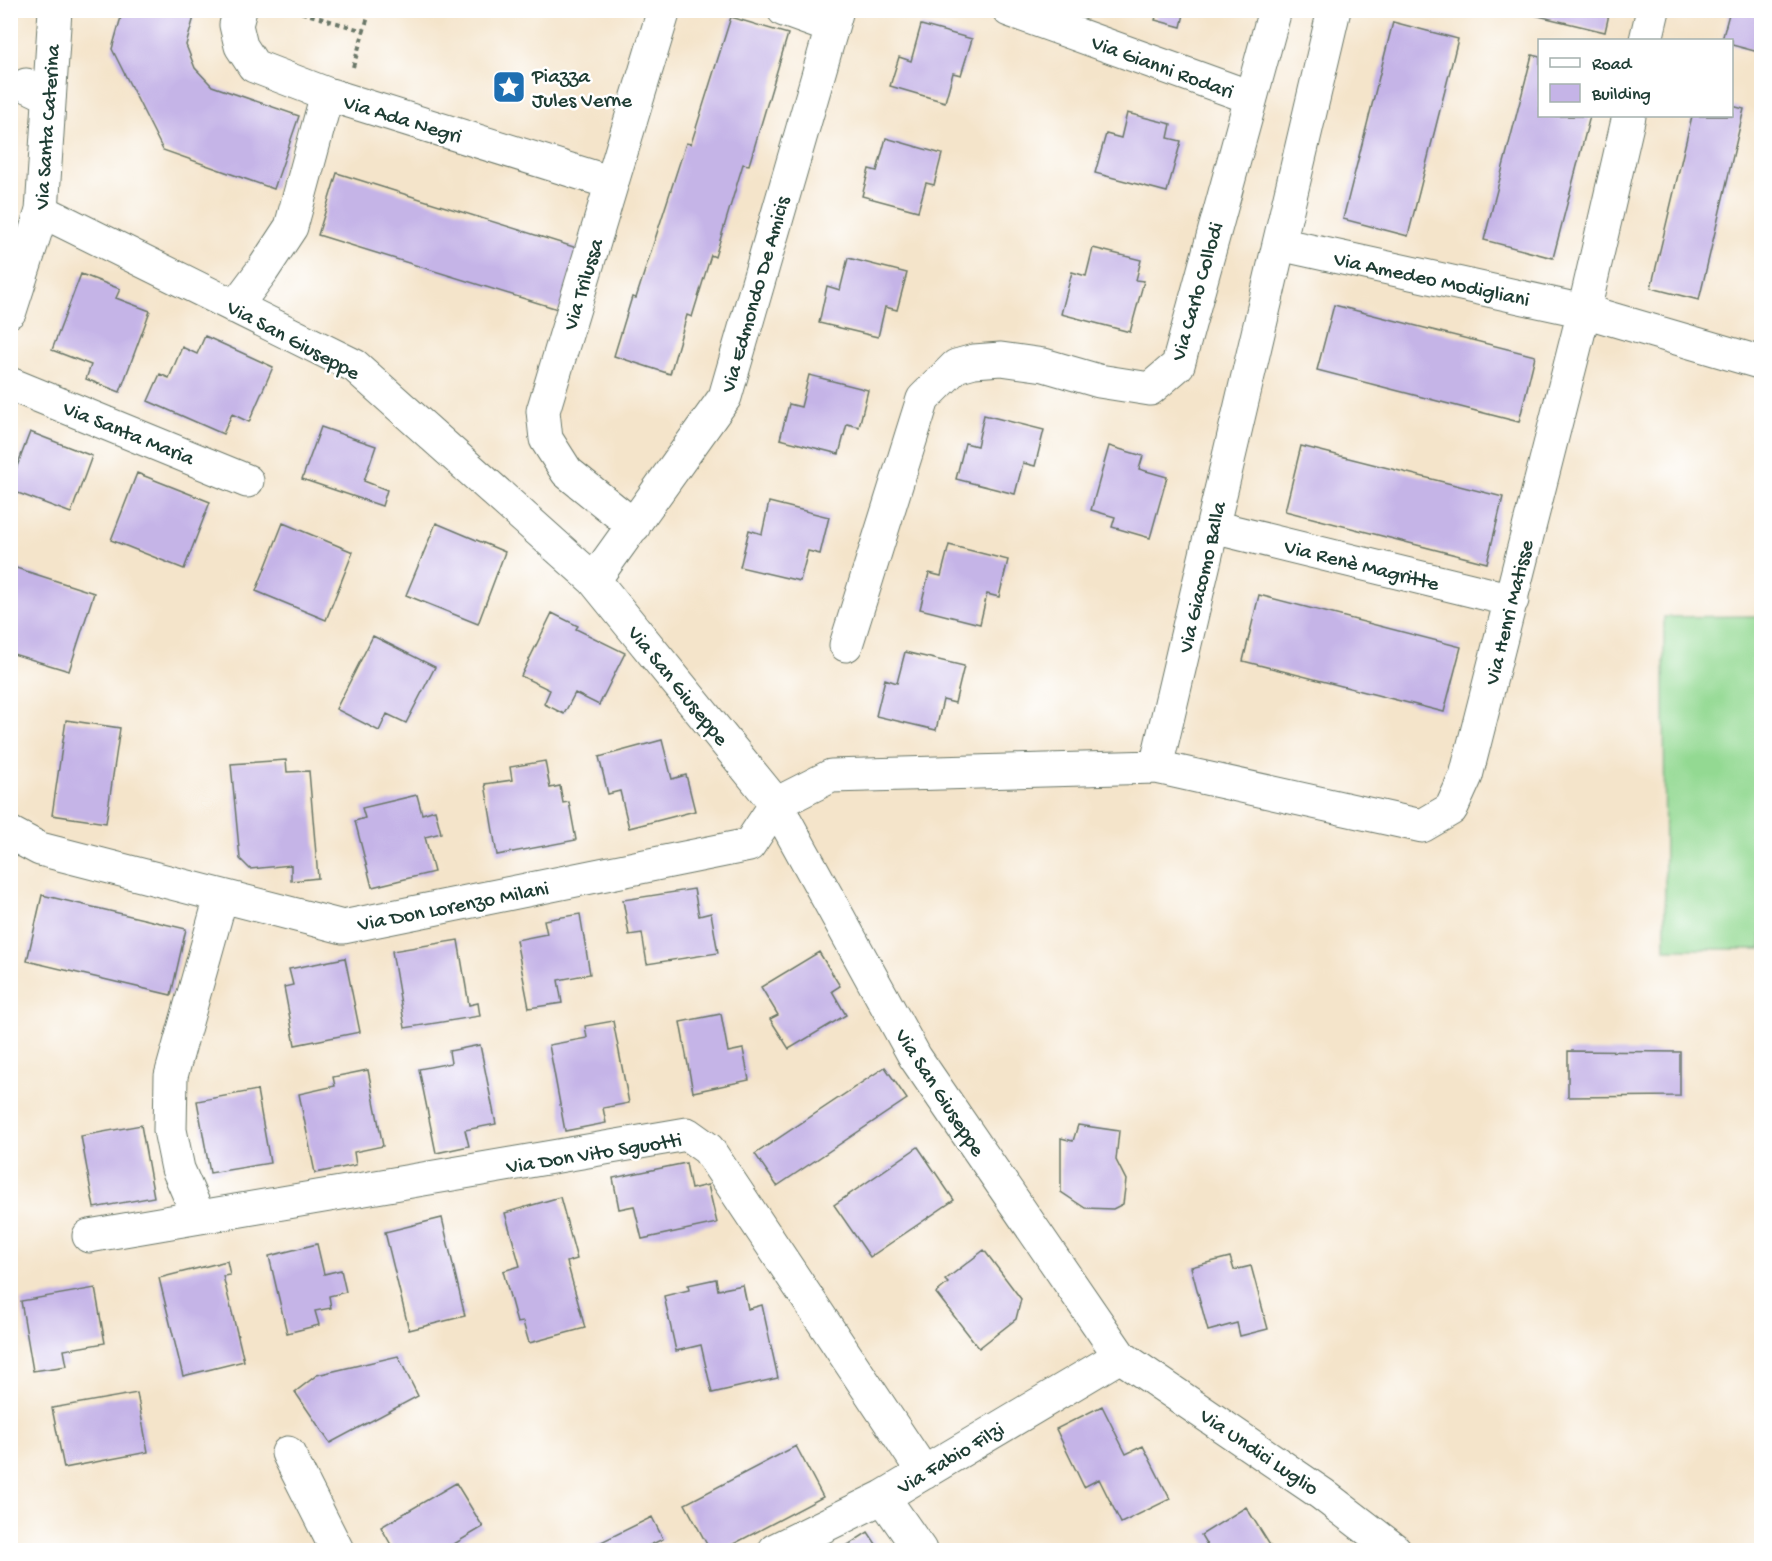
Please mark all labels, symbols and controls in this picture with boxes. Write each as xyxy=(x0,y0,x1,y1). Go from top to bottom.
street label: Via Gianni Rodari xyxy=(1086,32,1236,107)
legend xyxy=(1538,39,1733,117)
street label: Via Santa Caterina xyxy=(31,42,68,212)
text: Road xyxy=(1592,55,1633,76)
place label: Piazza Jules Verne xyxy=(531,66,633,115)
place icon: Piazza Jules Verne xyxy=(491,69,527,105)
text: Building xyxy=(1591,85,1651,106)
street label: Via Ada Negri xyxy=(339,91,464,151)
street label: Via Edmondo De Amicis xyxy=(717,193,798,397)
street label: Via Carlo Collodi xyxy=(1167,220,1231,365)
street label: Via Trilussa xyxy=(559,235,612,335)
street label: Via Amedeo Modigliani xyxy=(1330,248,1532,314)
street label: Via San Giuseppe xyxy=(221,296,364,388)
street label: Via Santa Maria xyxy=(57,397,198,473)
street label: Via Giacomo Balla xyxy=(1175,498,1234,657)
street label: Via Renè Magritte xyxy=(1280,536,1442,599)
street label: Via Henri Matisse xyxy=(1481,537,1542,689)
street label: Via San Giuseppe xyxy=(620,621,733,753)
street label: Via Don Lorenzo Milani xyxy=(355,878,551,939)
street label: Via San Giuseppe xyxy=(887,1025,989,1163)
street label: Via Don Vito Sguotti xyxy=(504,1129,684,1182)
street label: Via Undici Luglio xyxy=(1193,1404,1322,1503)
street label: Via Fabio Filzi xyxy=(893,1418,1010,1502)

